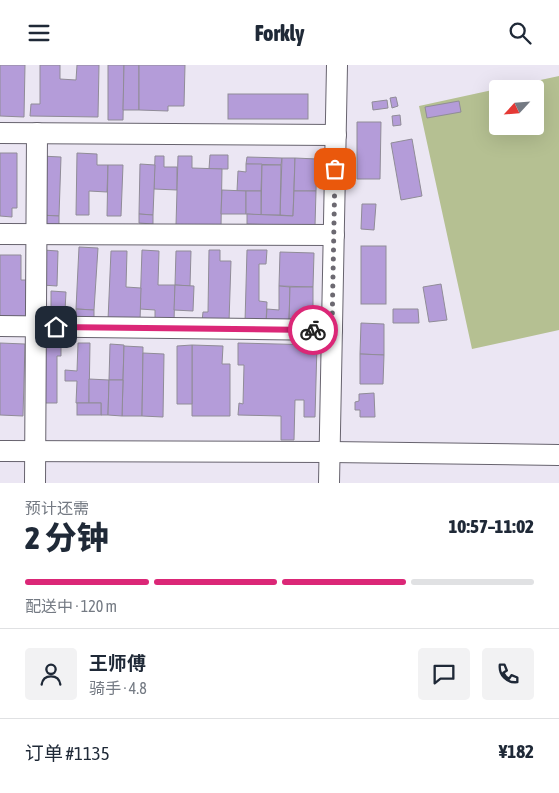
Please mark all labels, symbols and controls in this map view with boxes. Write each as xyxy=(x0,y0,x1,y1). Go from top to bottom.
icon: menu xyxy=(25,19,53,47)
icon: search xyxy=(506,19,534,47)
text: Forkly xyxy=(255,20,304,46)
north arrow xyxy=(489,80,544,135)
map controls xyxy=(489,80,544,135)
pin xyxy=(314,148,356,190)
icon: bag xyxy=(321,155,349,183)
courier xyxy=(288,305,338,355)
pin xyxy=(35,306,77,348)
icon: home xyxy=(42,313,70,341)
icon: bike xyxy=(299,316,327,344)
text: 预计还需 xyxy=(25,499,89,517)
text: 10:57–11:02 xyxy=(448,515,534,537)
text: 2 分钟 xyxy=(25,519,108,556)
text: 配送中 · 120 m xyxy=(25,597,117,615)
button: person xyxy=(25,648,77,700)
button: chat xyxy=(418,648,470,700)
button: phone xyxy=(482,648,534,700)
text: 王师傅 xyxy=(89,652,146,674)
text: 骑手 · 4.8 xyxy=(89,679,147,697)
text: ¥182 xyxy=(499,740,534,762)
text: 订单 #1135 xyxy=(25,742,110,764)

